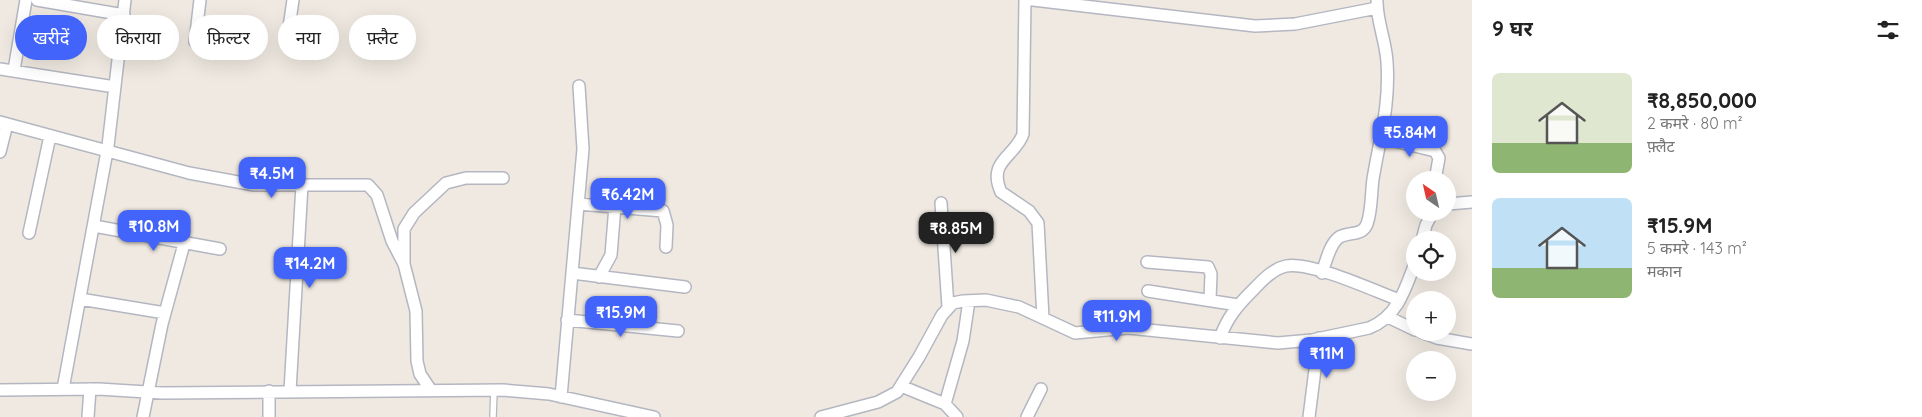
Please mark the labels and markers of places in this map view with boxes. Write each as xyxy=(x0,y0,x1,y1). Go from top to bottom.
pin: ₹5.84M xyxy=(1369,116,1451,158)
pin: ₹4.5M xyxy=(237,156,307,199)
pin: ₹6.42M xyxy=(587,178,669,220)
pin: ₹10.8M xyxy=(113,210,195,252)
pin: ₹8.85M xyxy=(915,212,997,254)
pin: ₹14.2M xyxy=(269,246,351,289)
pin: ₹15.9M xyxy=(580,296,662,338)
pin: ₹11.9M xyxy=(1076,300,1158,342)
pin: ₹11M xyxy=(1297,336,1357,379)

